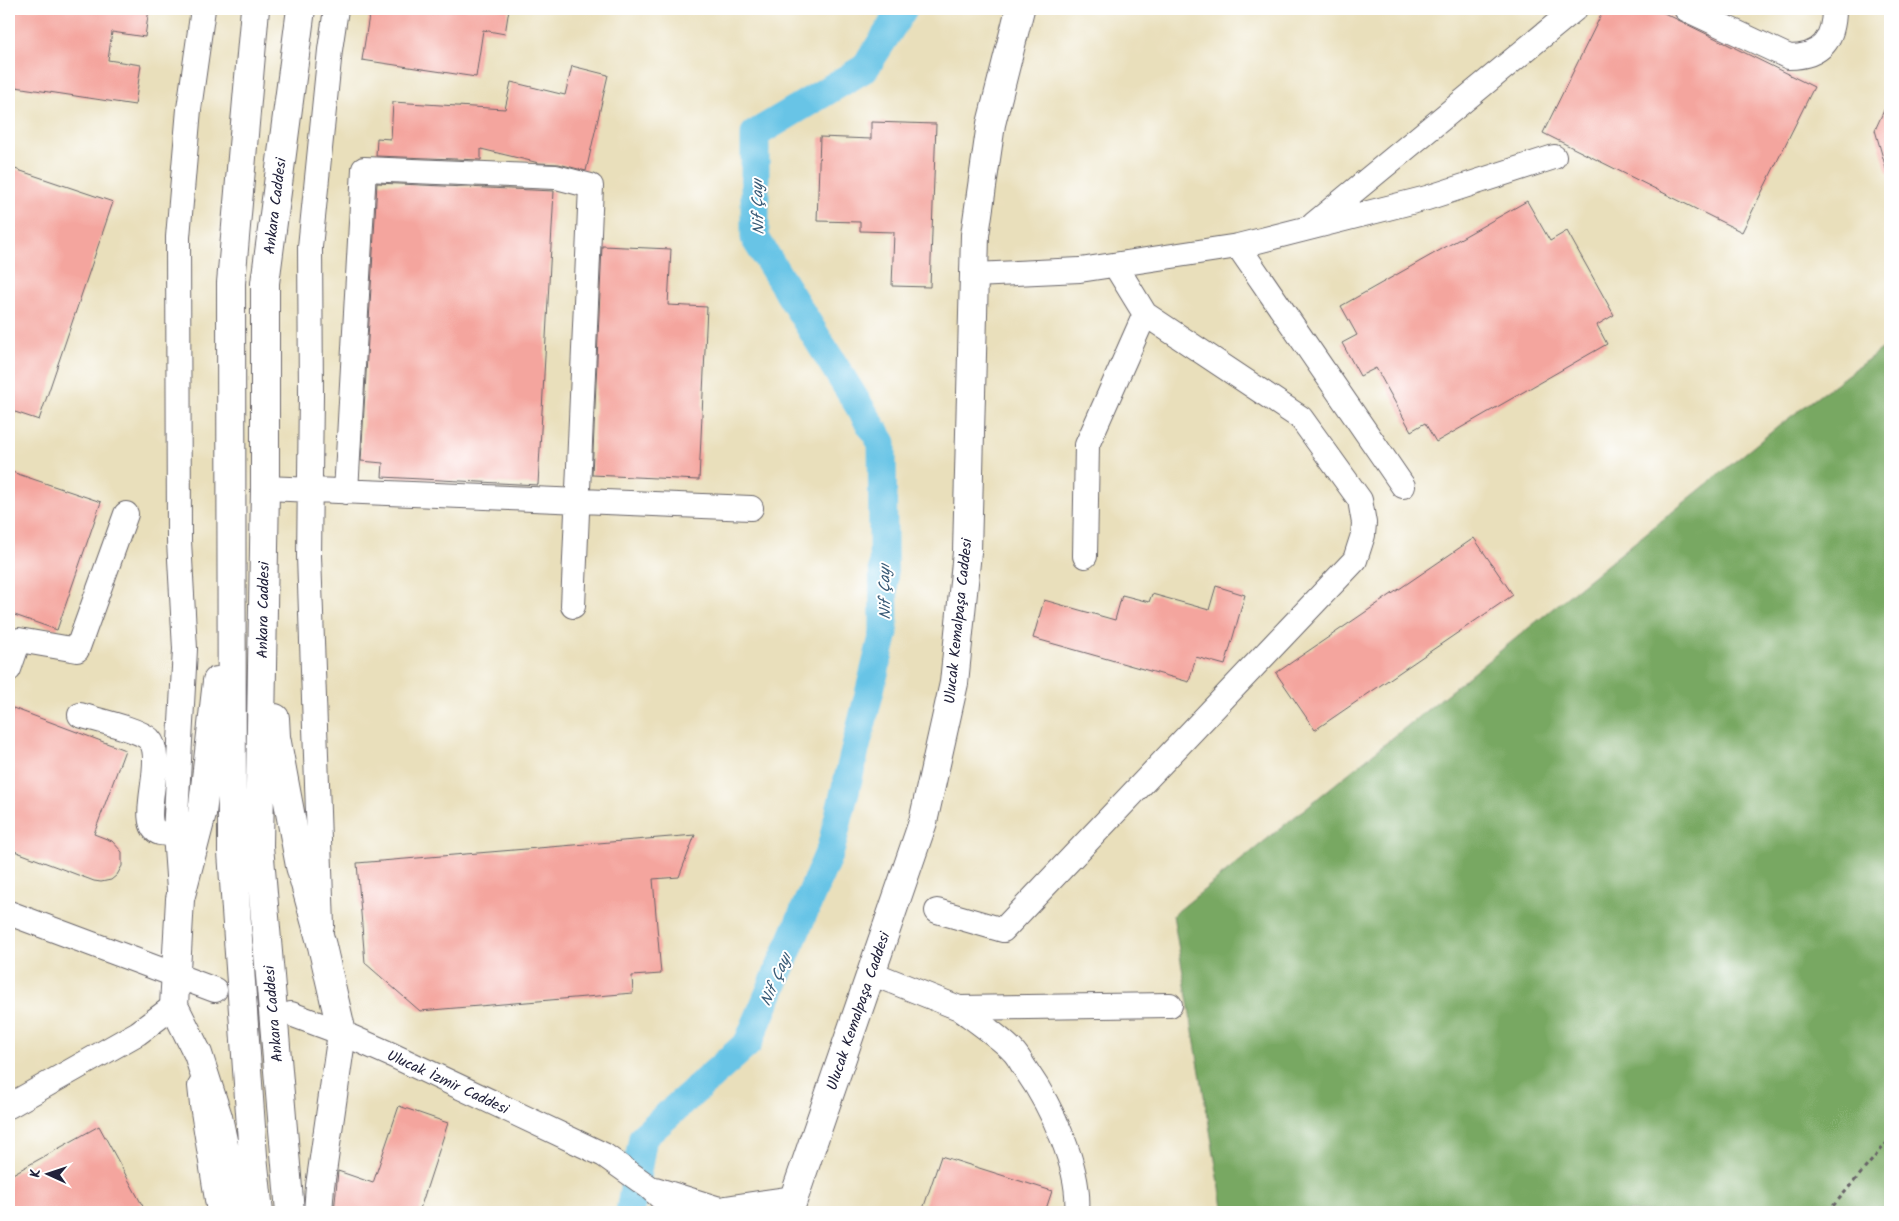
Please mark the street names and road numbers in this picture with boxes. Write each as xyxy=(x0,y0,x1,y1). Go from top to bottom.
street label: Ankara Caddesi xyxy=(258,155,294,256)
street label: Ulucak Kemalpaşa Caddesi xyxy=(938,536,980,705)
street label: Ankara Caddesi xyxy=(251,560,277,659)
street label: Ulucak Kemalpaşa Caddesi xyxy=(821,927,898,1094)
street label: Ankara Caddesi xyxy=(258,963,290,1063)
street label: Ulucak İzmir Caddesi xyxy=(383,1044,514,1122)

